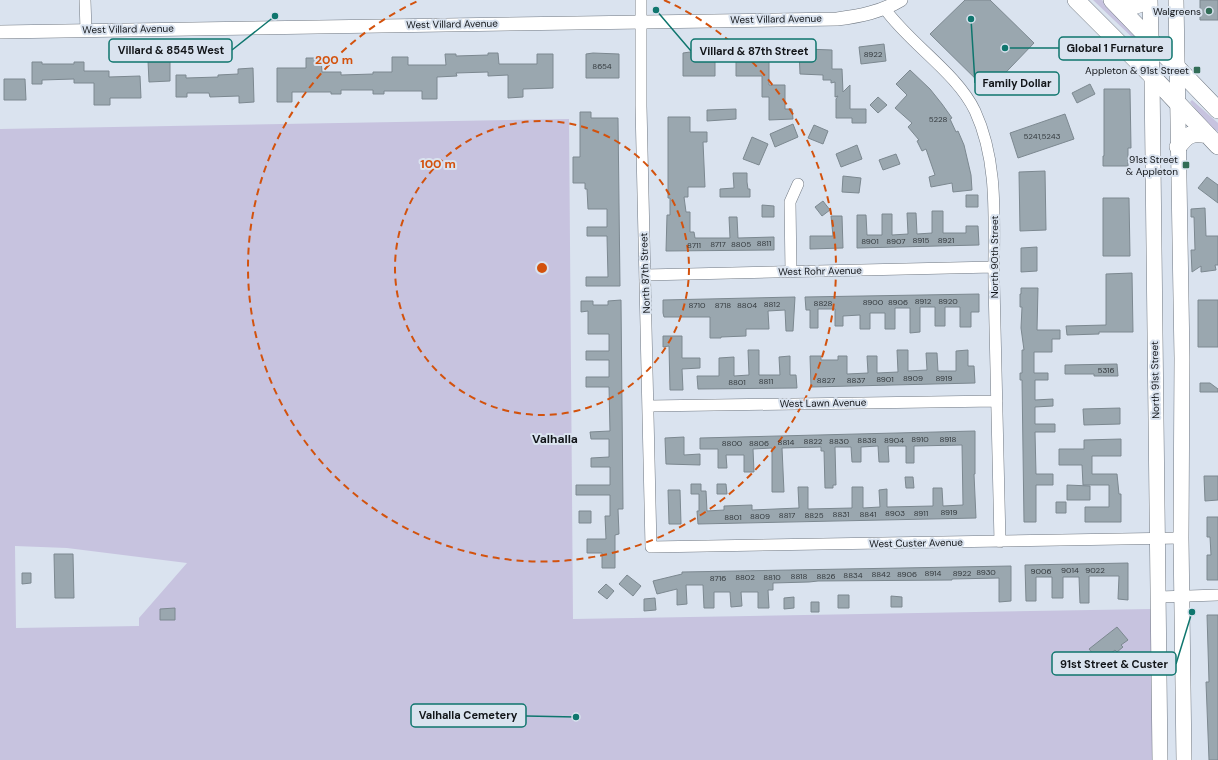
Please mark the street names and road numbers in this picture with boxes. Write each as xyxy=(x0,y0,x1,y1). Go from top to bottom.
street label: West Villard Avenue xyxy=(730,12,822,26)
street label: West Villard Avenue xyxy=(406,17,498,31)
street label: West Villard Avenue xyxy=(82,22,174,36)
street label: North 90th Street xyxy=(988,216,1001,298)
street label: North 87th Street xyxy=(637,232,653,314)
street label: West Rohr Avenue xyxy=(778,264,862,278)
street label: North 91st Street xyxy=(1148,341,1162,419)
street label: West Lawn Avenue xyxy=(779,396,867,410)
street label: West Custer Avenue xyxy=(869,536,963,550)

